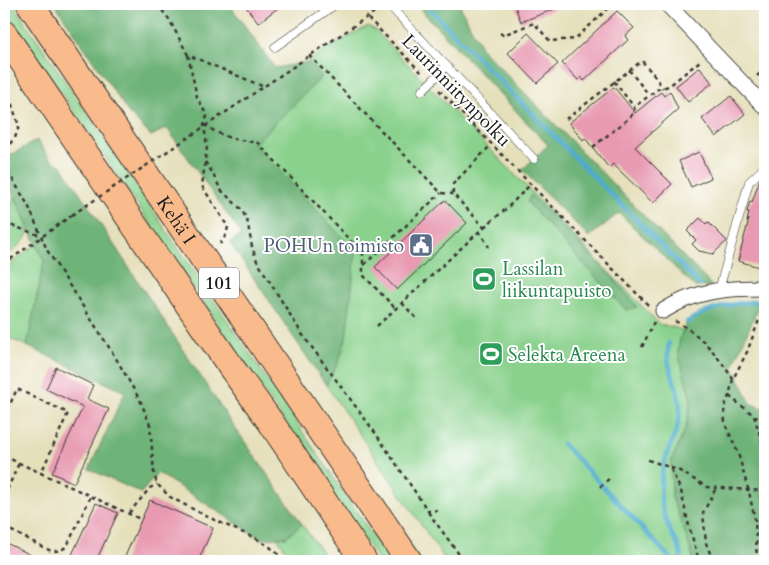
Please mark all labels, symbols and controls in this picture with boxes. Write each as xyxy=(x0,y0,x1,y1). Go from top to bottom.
street label: Laurinniitynpolku xyxy=(396,29,517,153)
street label: Kehä I xyxy=(150,191,202,250)
public building icon: POHUn toimisto xyxy=(408,232,434,258)
place label: POHUn toimisto xyxy=(263,233,404,259)
place label: Lassilan liikuntapuisto xyxy=(502,256,612,304)
sports icon: Lassilan liikuntapuisto xyxy=(471,266,497,292)
road number: 101 xyxy=(199,268,239,298)
sports icon: Selekta Areena xyxy=(478,341,504,367)
place label: Selekta Areena xyxy=(508,342,626,368)

